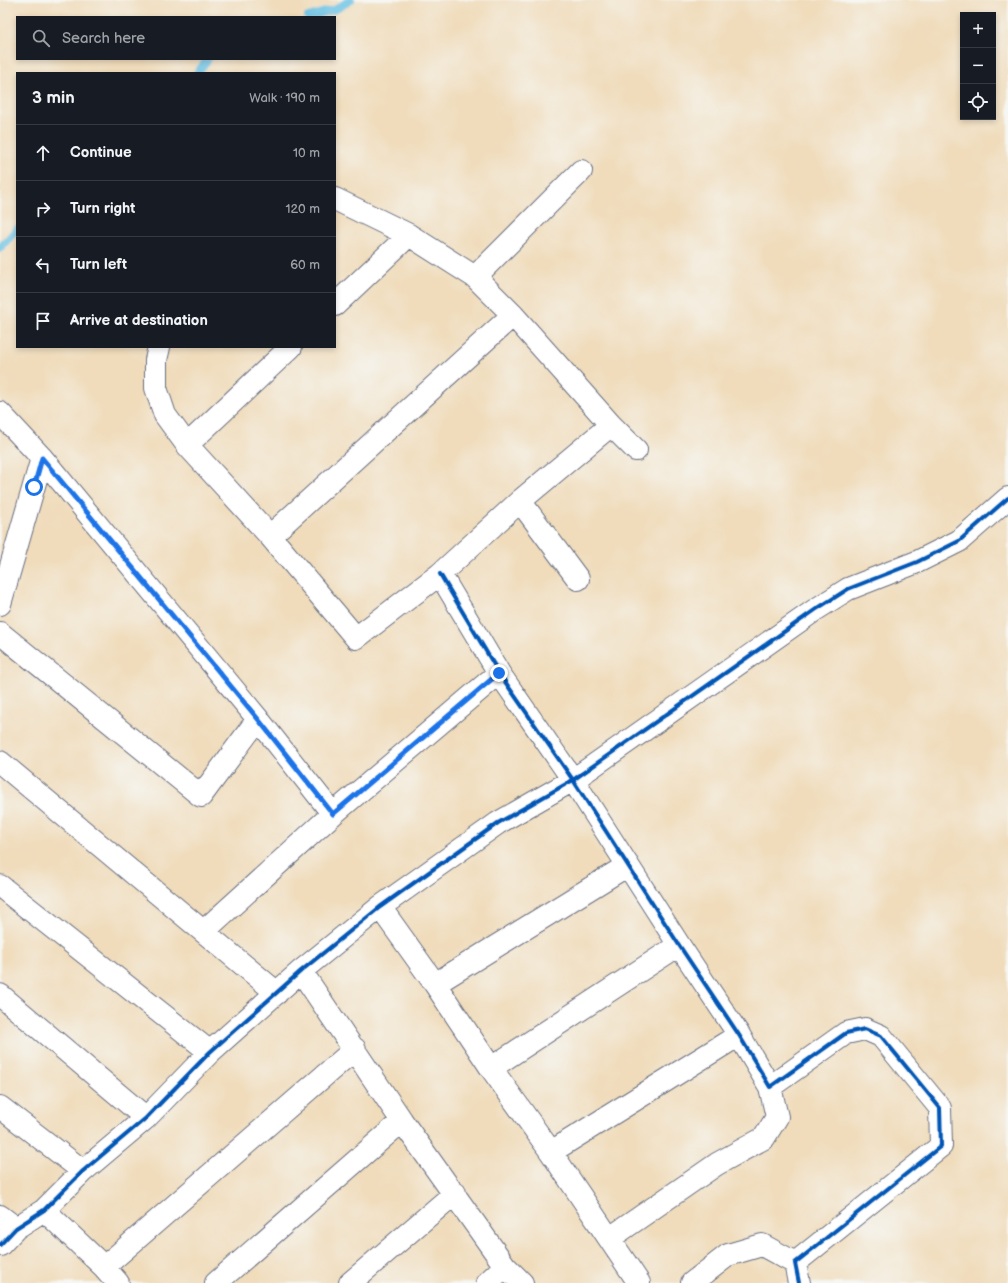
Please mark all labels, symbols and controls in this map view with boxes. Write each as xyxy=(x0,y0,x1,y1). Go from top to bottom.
map controls xyxy=(960,12,996,120)
button: + xyxy=(960,12,996,48)
search box xyxy=(16,16,336,60)
icon: search xyxy=(30,27,52,49)
text: Search here xyxy=(62,29,145,48)
button: − xyxy=(960,48,996,84)
button: locate xyxy=(960,84,996,120)
text: 3 min xyxy=(32,88,75,108)
text: Walk · 190 m xyxy=(249,90,320,106)
icon: ahead xyxy=(32,142,54,164)
text: Continue xyxy=(70,143,132,162)
text: 10 m xyxy=(293,145,320,161)
icon: right xyxy=(32,198,54,220)
text: Turn right xyxy=(70,199,135,218)
text: 120 m xyxy=(285,201,320,217)
icon: left xyxy=(32,254,54,276)
text: Turn left xyxy=(70,255,127,274)
text: 60 m xyxy=(290,257,320,273)
icon: arrive xyxy=(32,310,54,332)
text: Arrive at destination xyxy=(70,311,208,330)
route start xyxy=(25,478,43,496)
route end xyxy=(490,664,508,682)

